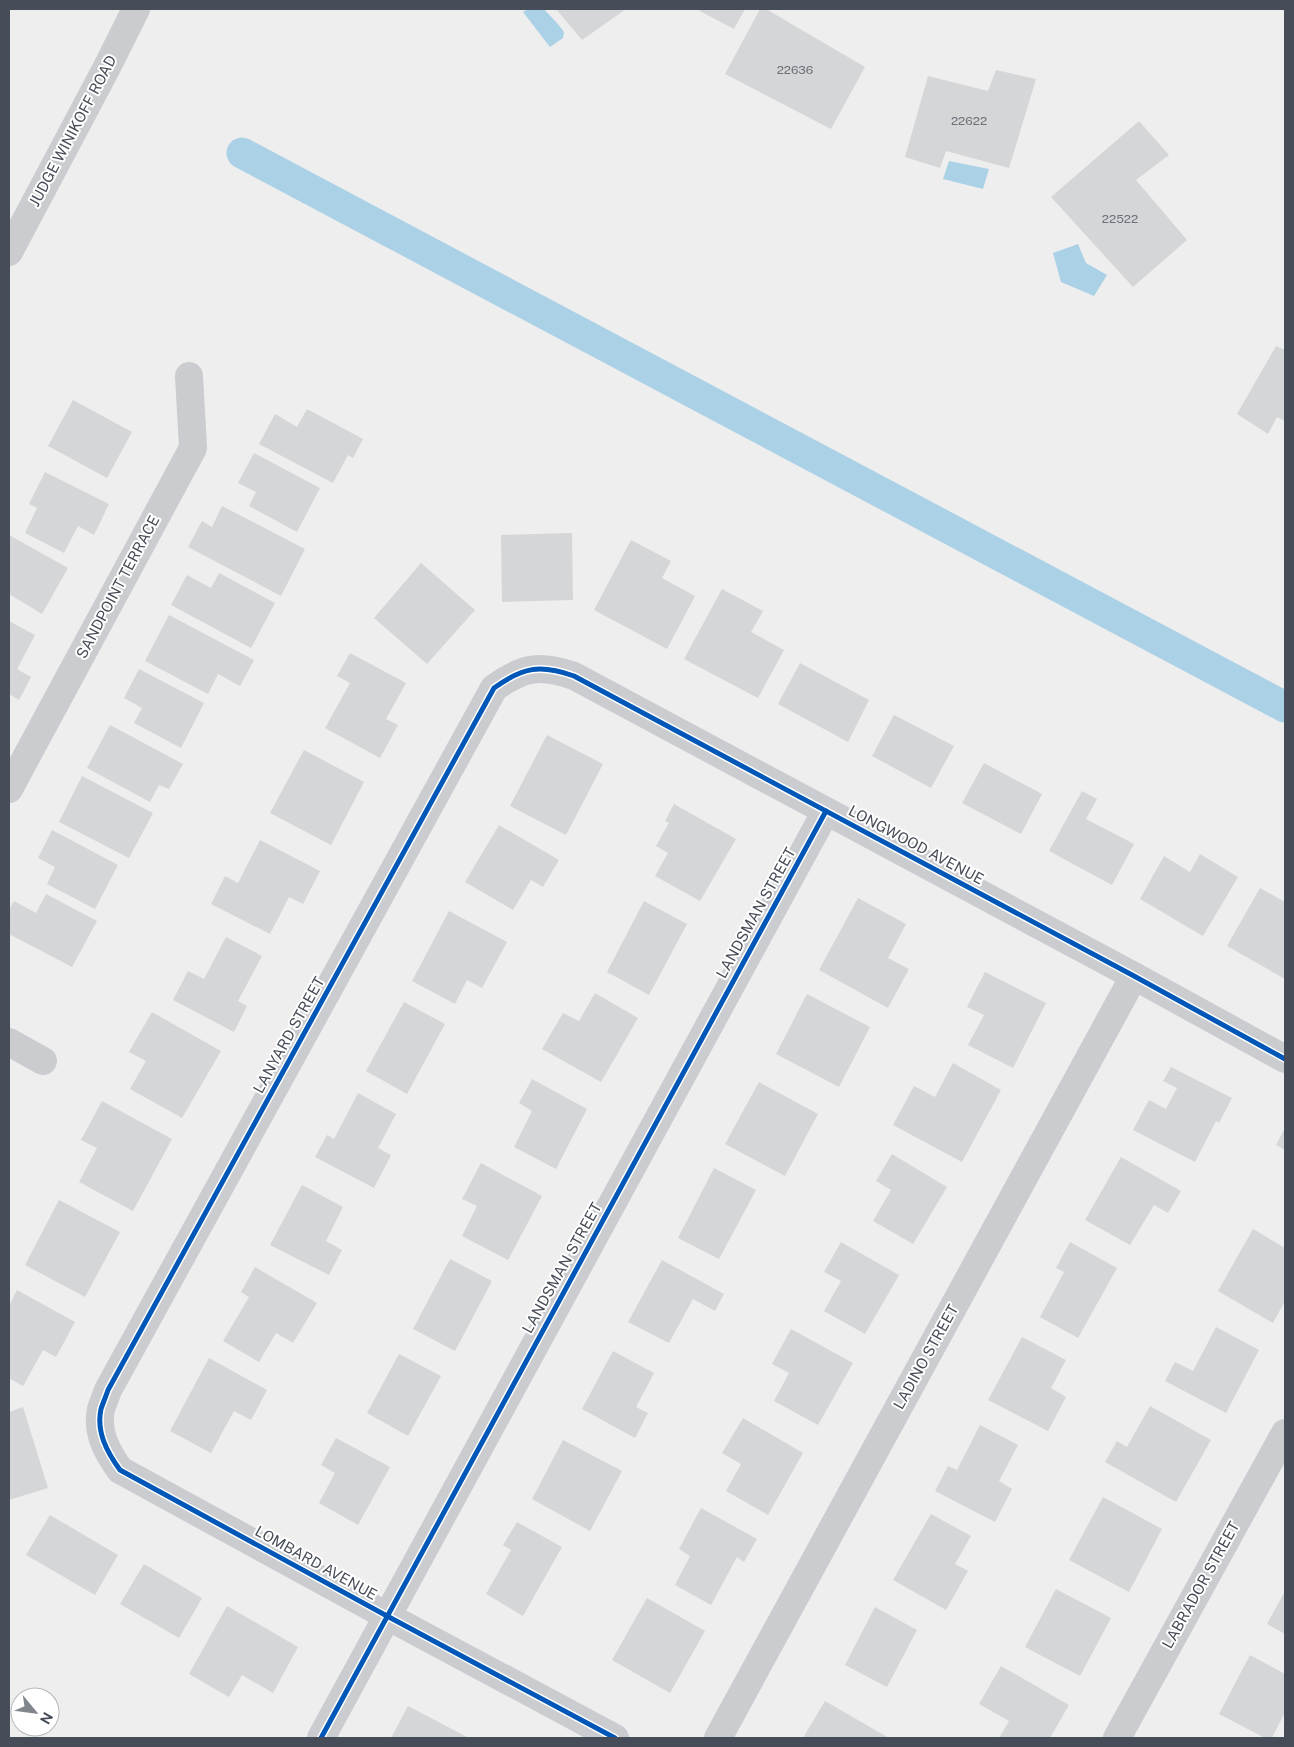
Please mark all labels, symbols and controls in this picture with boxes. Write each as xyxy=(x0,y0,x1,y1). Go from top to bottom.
street label: JUDGE WINIKOFF ROAD xyxy=(25,52,120,209)
house number: 22636 xyxy=(777,63,813,77)
house number: 22622 xyxy=(951,114,987,128)
house number: 22522 xyxy=(1102,212,1138,226)
street label: SANDPOINT TERRACE xyxy=(73,512,162,661)
street label: LONGWOOD AVENUE xyxy=(846,802,987,887)
street label: LANDSMAN STREET xyxy=(713,844,799,981)
street label: LANYARD STREET xyxy=(250,974,328,1096)
street label: LANDSMAN STREET xyxy=(519,1199,605,1336)
street label: LADINO STREET xyxy=(890,1301,961,1412)
street label: LABRADOR STREET xyxy=(1159,1518,1243,1651)
street label: LOMBARD AVENUE xyxy=(252,1522,380,1603)
north arrow xyxy=(10,1687,60,1737)
text: N xyxy=(37,1710,56,1727)

